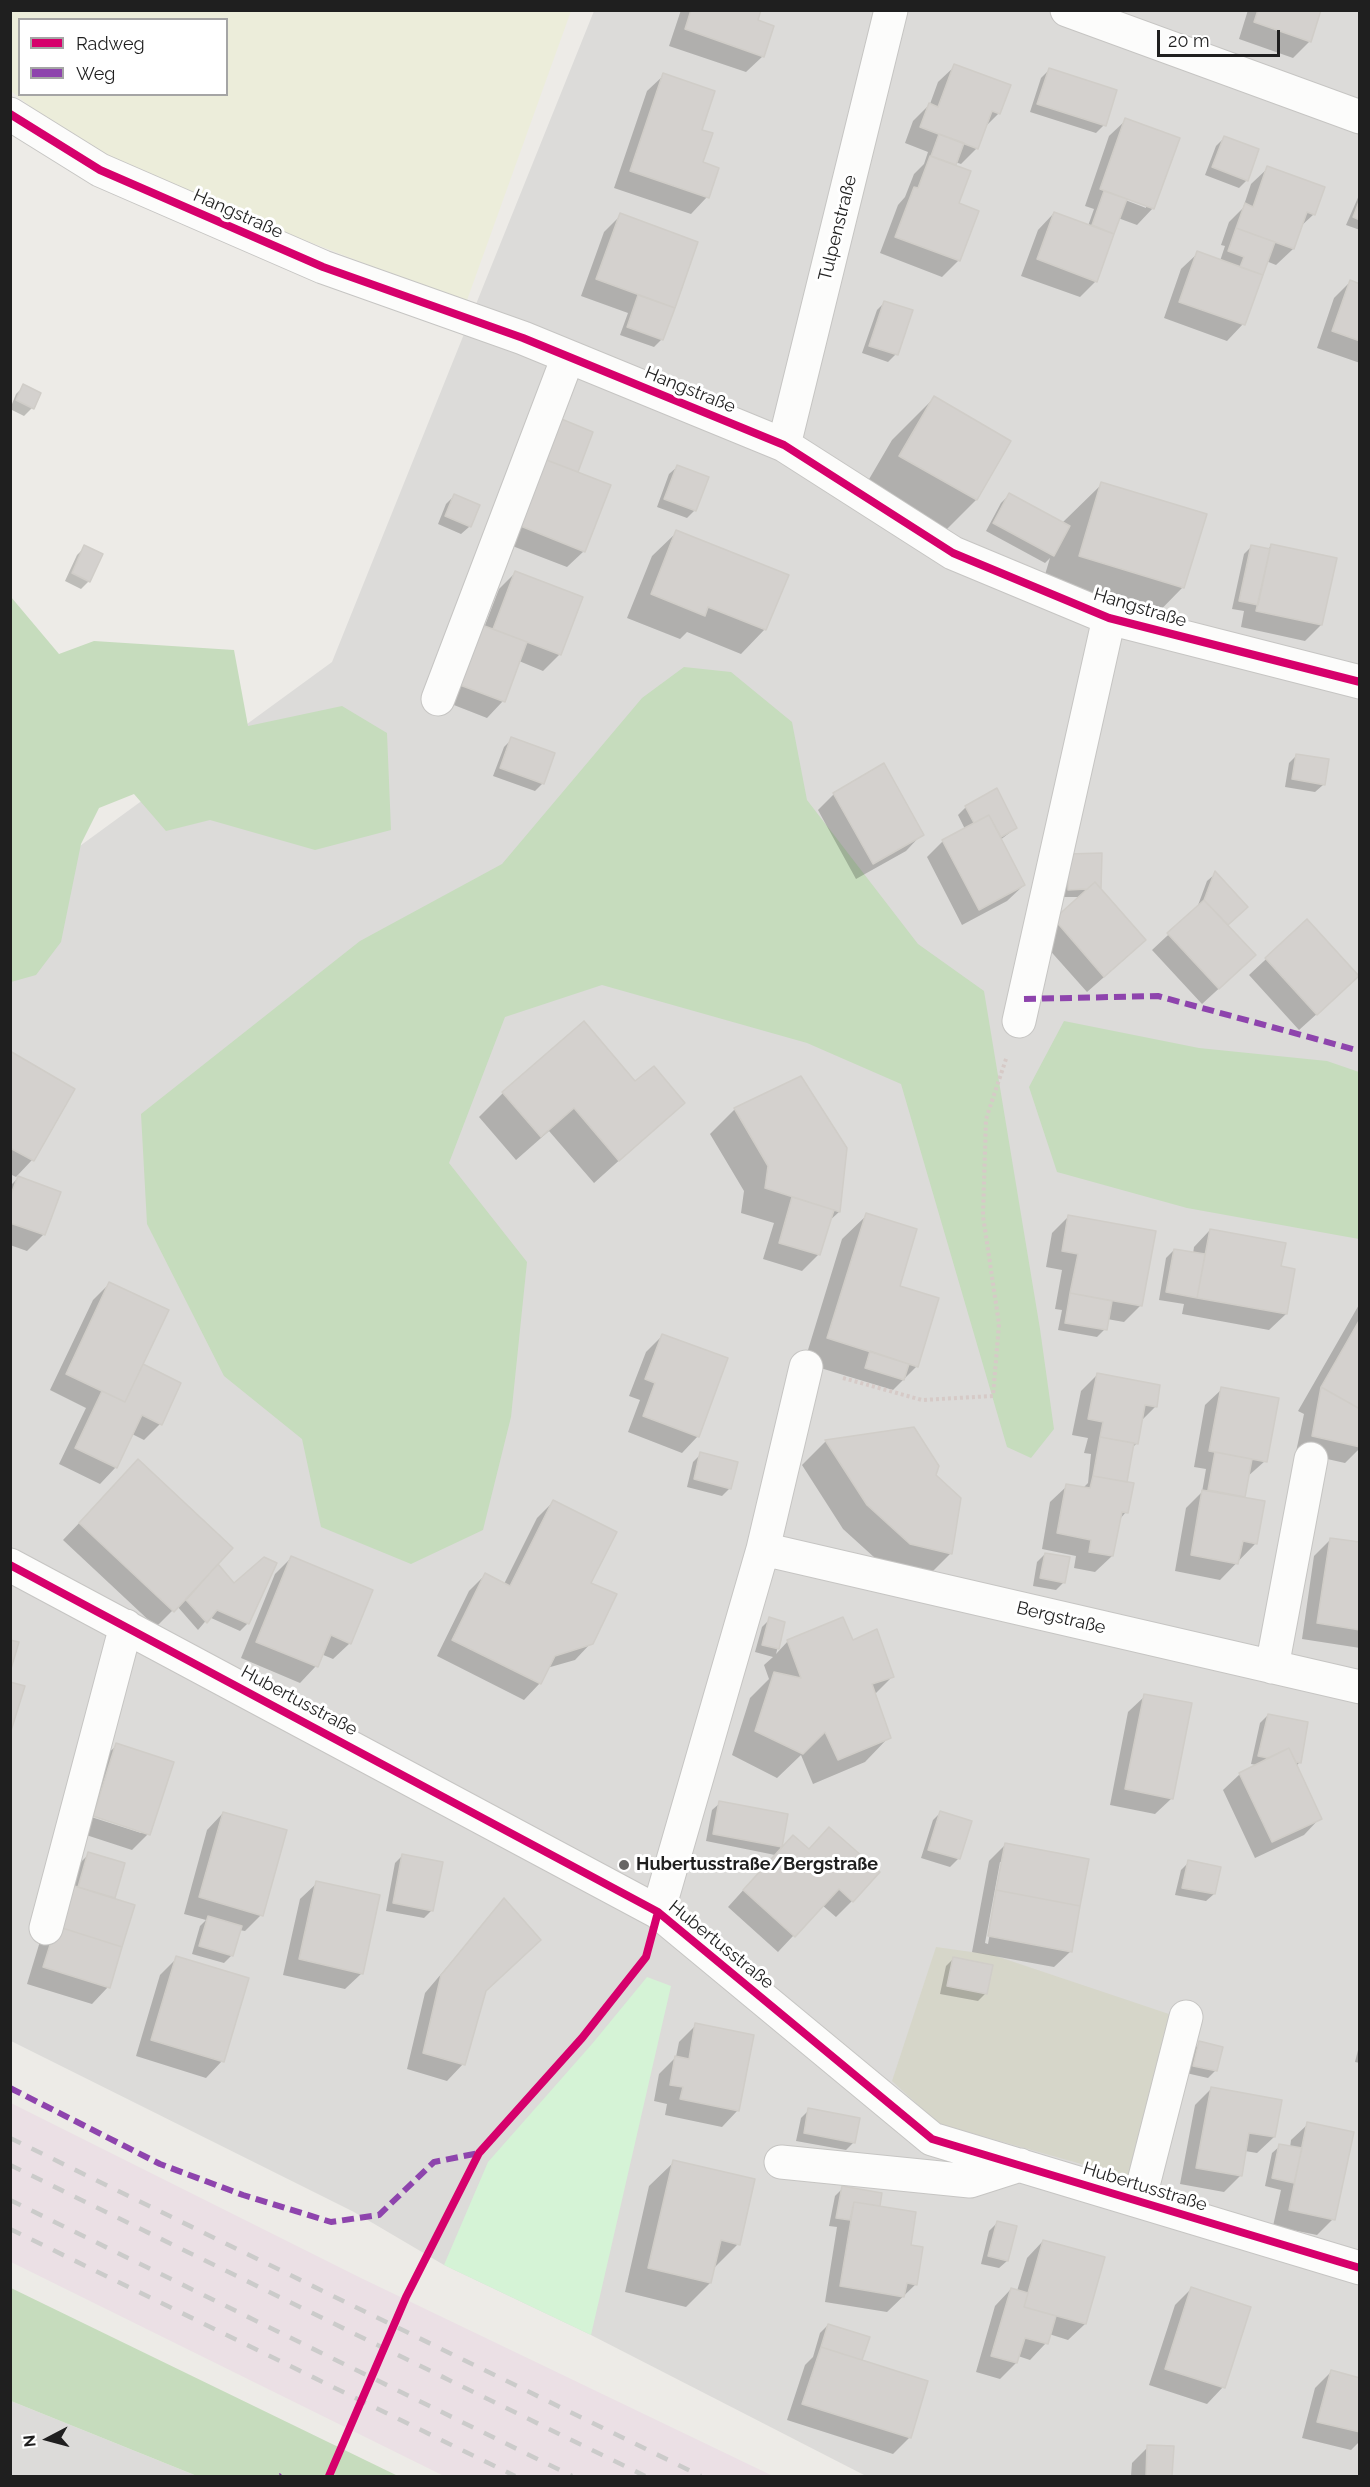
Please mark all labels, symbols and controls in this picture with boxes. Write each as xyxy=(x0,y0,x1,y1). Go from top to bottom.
legend xyxy=(18,18,228,96)
scale bar xyxy=(1160,18,1283,56)
text: 20 m xyxy=(1168,30,1210,51)
text: Radweg xyxy=(76,33,145,54)
text: Weg xyxy=(76,63,115,84)
street label: Tulpenstraße xyxy=(814,173,862,283)
street label: Hangstraße xyxy=(190,185,286,243)
street label: Hangstraße xyxy=(641,362,739,418)
street label: Hangstraße xyxy=(1091,584,1189,632)
street label: Bergstraße xyxy=(1014,1597,1108,1639)
street label: Hubertusstraße xyxy=(237,1661,361,1741)
place label: Hubertusstraße/Bergstraße xyxy=(636,1854,878,1876)
marker: Hubertusstraße/Bergstraße xyxy=(617,1858,631,1872)
street label: Hubertusstraße xyxy=(664,1896,778,1994)
street label: Hubertusstraße xyxy=(1080,2158,1210,2216)
north arrow xyxy=(18,2409,78,2469)
text: N xyxy=(20,2434,40,2448)

